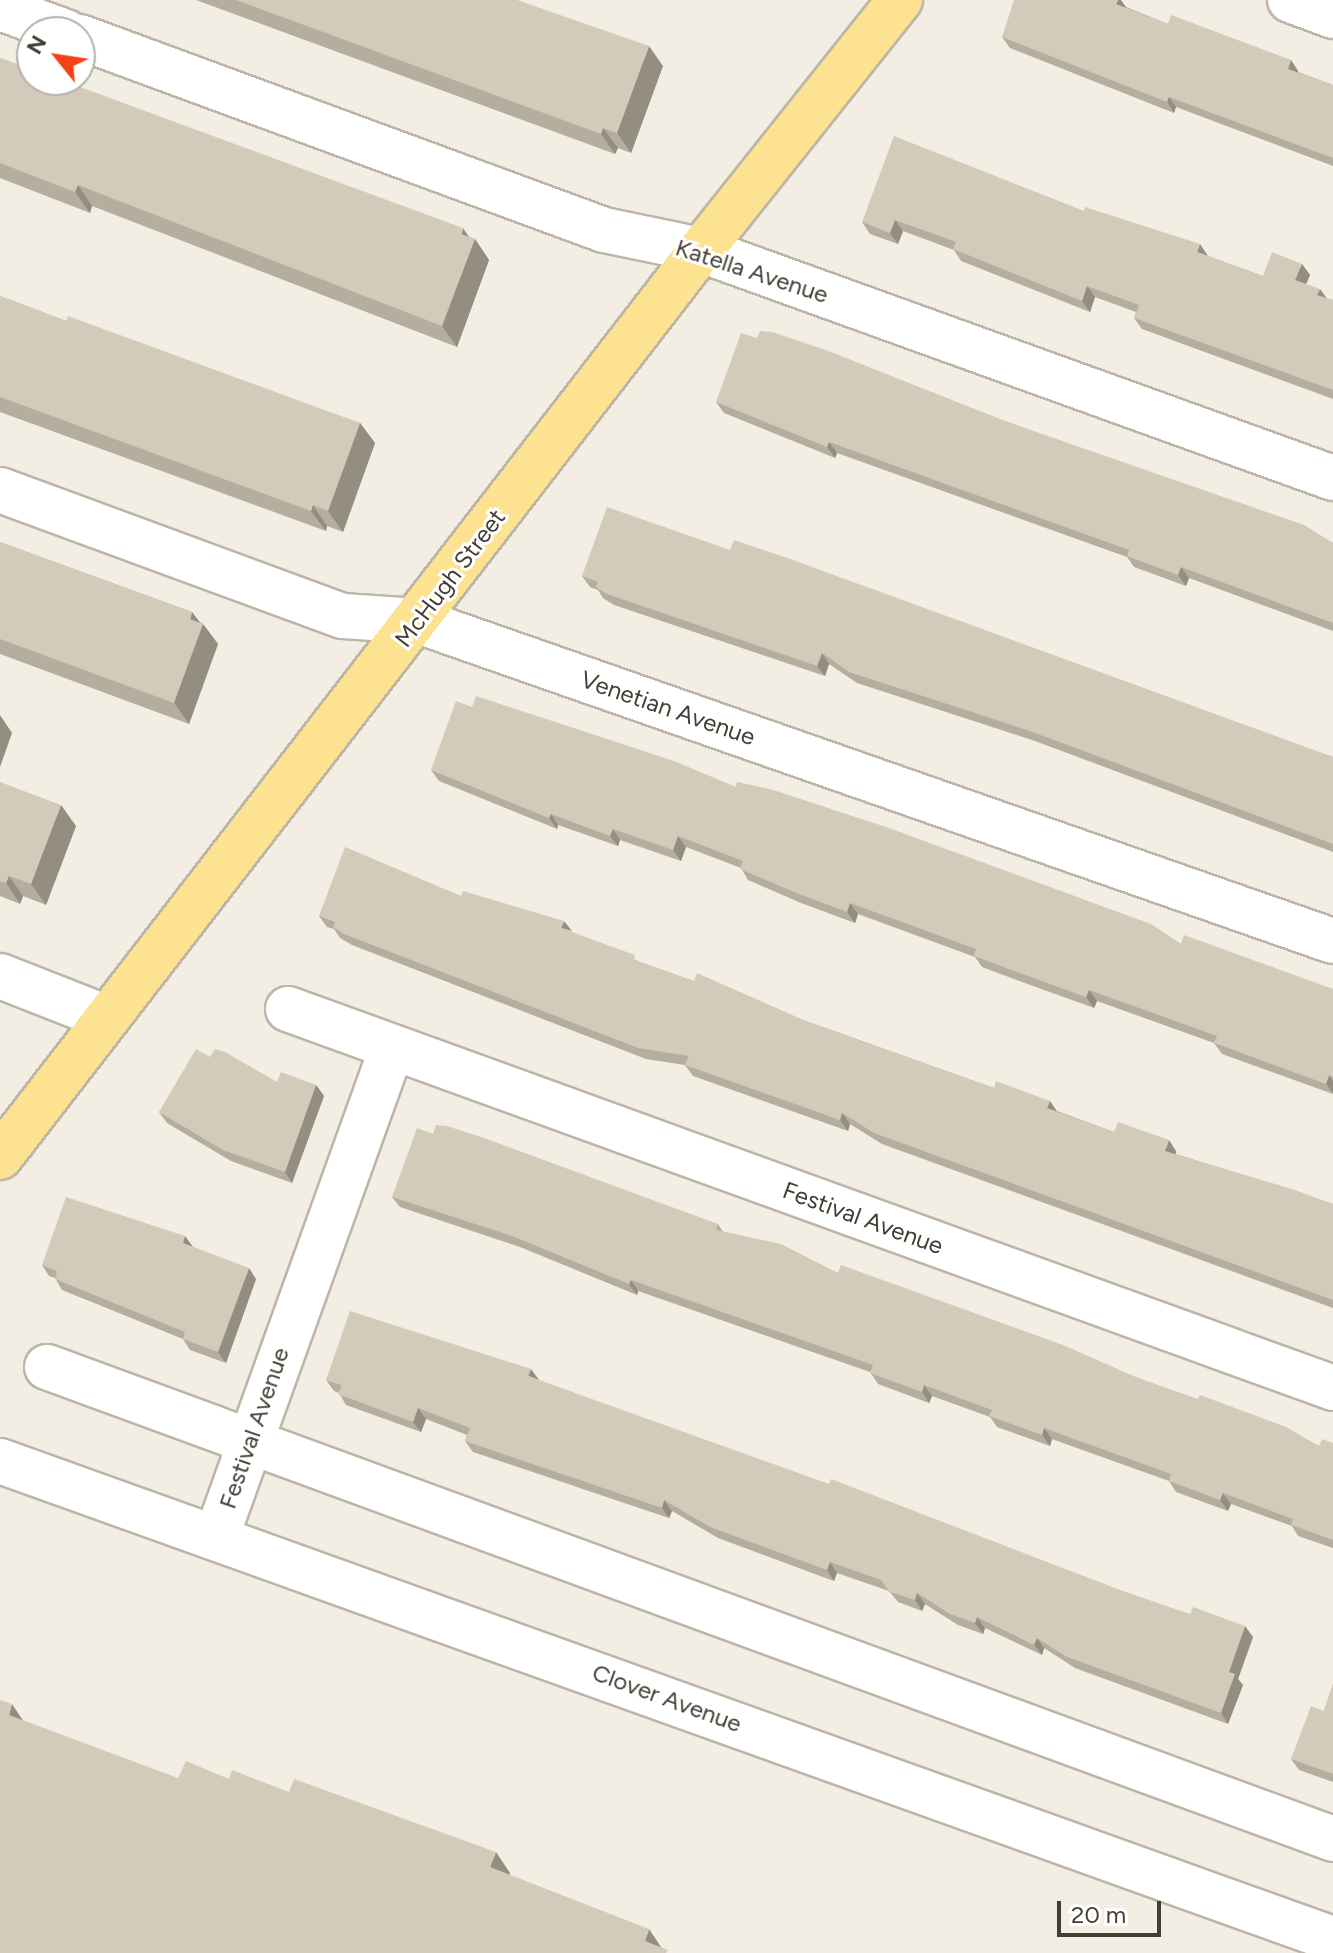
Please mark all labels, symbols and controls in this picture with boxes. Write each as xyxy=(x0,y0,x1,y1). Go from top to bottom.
north arrow xyxy=(16,16,96,96)
text: N xyxy=(21,31,52,59)
street label: Katella Avenue xyxy=(672,233,832,309)
street label: McHugh Street xyxy=(389,503,511,653)
street label: Venetian Avenue xyxy=(577,665,759,751)
street label: Festival Avenue xyxy=(779,1176,947,1260)
street label: Festival Avenue xyxy=(213,1344,295,1512)
street label: Clover Avenue xyxy=(588,1658,746,1738)
scale bar xyxy=(1061,1885,1165,1935)
text: 20 m xyxy=(1071,1900,1126,1929)

